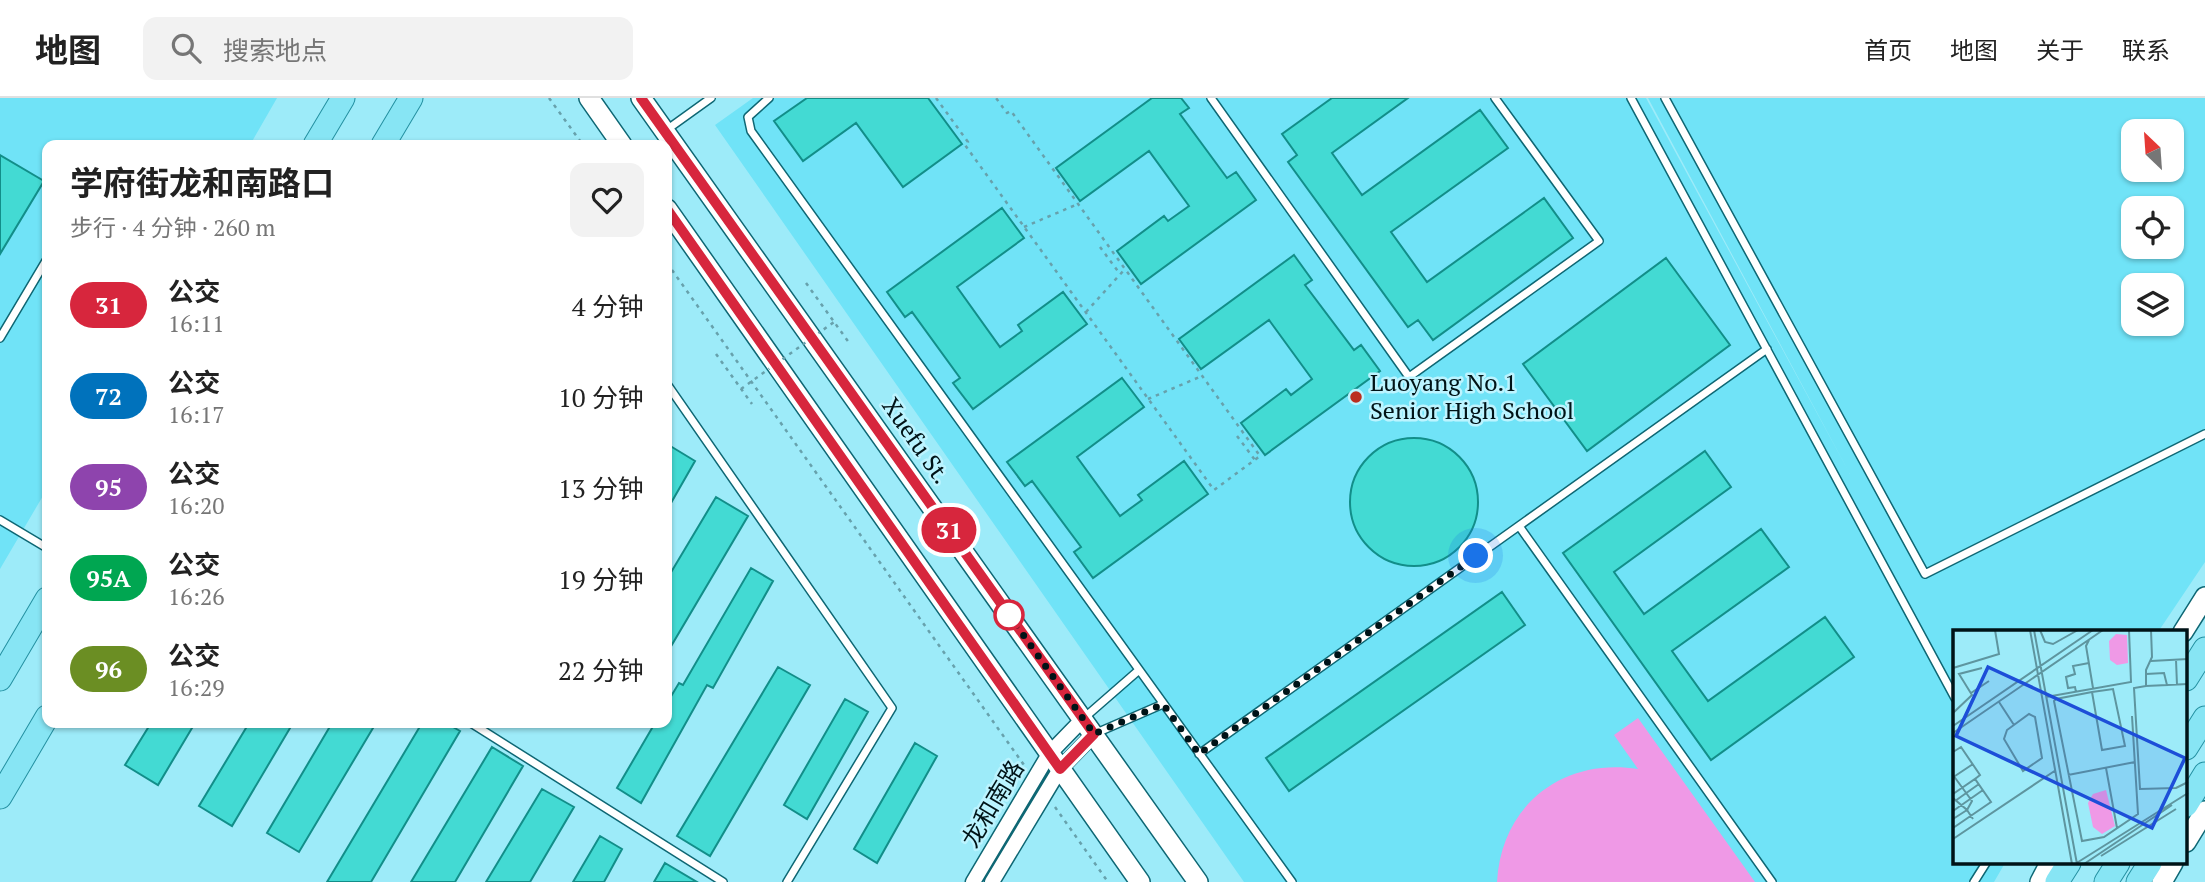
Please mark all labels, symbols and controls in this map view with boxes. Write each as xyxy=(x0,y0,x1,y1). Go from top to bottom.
search box xyxy=(143,17,633,80)
text: 地图 xyxy=(35,28,101,71)
icon: search xyxy=(167,29,205,67)
text: 搜索地点 xyxy=(223,33,327,67)
text: 首页 xyxy=(1864,34,1912,66)
text: 地图 xyxy=(1950,34,1998,66)
text: 关于 xyxy=(2036,34,2084,66)
text: 联系 xyxy=(2122,34,2170,66)
north arrow xyxy=(2121,119,2184,182)
map controls xyxy=(2121,119,2184,336)
text: 学府街龙和南路口 xyxy=(70,161,334,204)
button: heart xyxy=(570,163,644,237)
button: locate xyxy=(2121,196,2184,259)
text: 步行 · 4 分钟 · 260 m xyxy=(70,212,275,243)
button: layers xyxy=(2121,273,2184,336)
text: 公交 xyxy=(168,274,220,308)
text: 31 xyxy=(95,289,122,321)
text: 4 分钟 xyxy=(572,289,644,323)
text: 16:11 xyxy=(168,308,225,339)
text: 公交 xyxy=(168,365,220,399)
place label: Luoyang No.1 Senior High School xyxy=(1370,366,1574,426)
text: 72 xyxy=(95,380,122,412)
text: 10 分钟 xyxy=(558,380,644,414)
marker: Luoyang No.1 Senior High School xyxy=(1348,389,1364,405)
street label: Xuefu St. xyxy=(876,391,958,490)
text: 16:17 xyxy=(168,399,225,430)
text: 公交 xyxy=(168,456,220,490)
text: 95 xyxy=(95,471,122,503)
text: 13 分钟 xyxy=(558,471,644,505)
text: 16:20 xyxy=(168,490,225,521)
line badge: 31 xyxy=(918,507,981,553)
text: 31 xyxy=(935,514,963,546)
your location xyxy=(1458,538,1493,573)
text: 公交 xyxy=(168,547,220,581)
text: 95A xyxy=(86,562,131,594)
text: 19 分钟 xyxy=(558,562,644,596)
text: 16:26 xyxy=(168,581,225,612)
unlabelled marker xyxy=(994,600,1024,630)
inset map xyxy=(1953,630,2188,864)
text: 公交 xyxy=(168,638,220,672)
text: 96 xyxy=(95,653,122,685)
text: 22 分钟 xyxy=(558,653,644,687)
text: 16:29 xyxy=(168,672,225,703)
street label: 龙和南路 xyxy=(954,754,1031,853)

